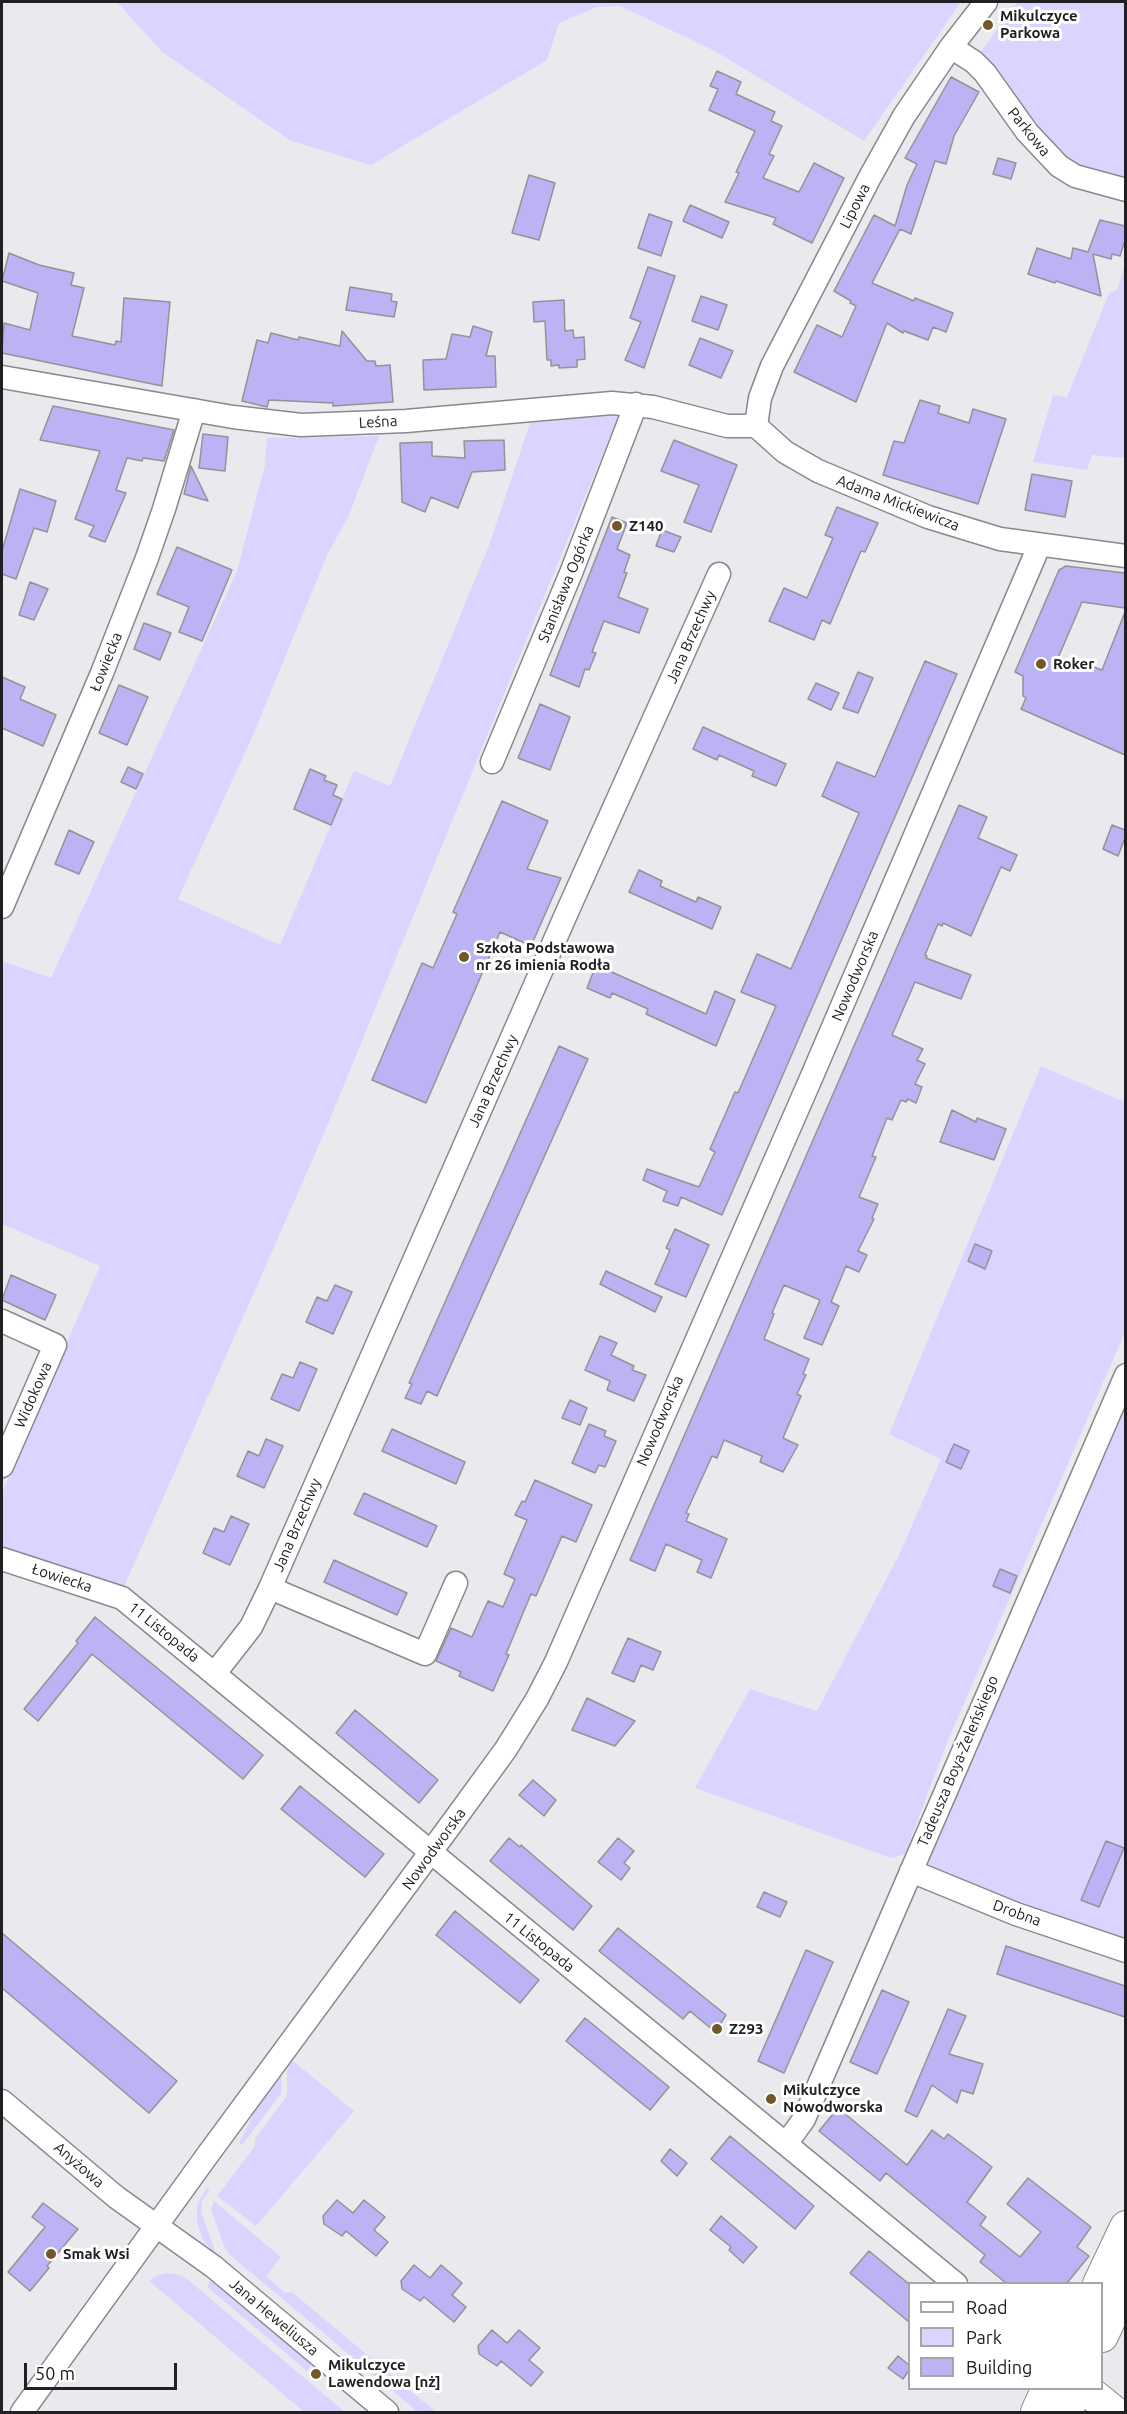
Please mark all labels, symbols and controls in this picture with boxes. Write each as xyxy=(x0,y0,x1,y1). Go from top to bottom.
place label: Mikulczyce Parkowa xyxy=(1000,7,1078,42)
marker: Mikulczyce Parkowa xyxy=(981,18,995,32)
street label: Parkowa xyxy=(1004,104,1054,160)
street label: Lipowa xyxy=(836,180,874,232)
street label: Leśna xyxy=(358,412,398,432)
street label: Adama Mickiewicza xyxy=(834,471,962,535)
place label: Z140 xyxy=(629,517,663,535)
marker: Z140 xyxy=(610,519,624,533)
street label: Stanisława Ogórka xyxy=(534,523,598,645)
street label: Jana Brzechwy xyxy=(662,588,720,686)
street label: Łowiecka xyxy=(86,630,126,694)
place label: Roker xyxy=(1053,655,1094,673)
marker: Roker xyxy=(1034,657,1048,671)
street label: Nowodworska xyxy=(828,928,882,1024)
place label: Szkoła Podstawowa nr 26 imienia Rodła xyxy=(476,939,615,974)
marker: Szkoła Podstawowa nr 26 imienia Rodła xyxy=(457,950,471,964)
street label: Jana Brzechwy xyxy=(464,1032,522,1130)
street label: Widokowa xyxy=(10,1359,56,1431)
street label: Nowodworska xyxy=(633,1373,687,1469)
street label: Jana Brzechwy xyxy=(269,1476,325,1574)
street label: Łowiecka xyxy=(30,1560,94,1596)
street label: 11 Listopada xyxy=(125,1598,203,1666)
street label: Tadeusza Boya-Żeleńskiego xyxy=(914,1673,1002,1849)
street label: Nowodworska xyxy=(398,1805,470,1893)
street label: Drobna xyxy=(990,1896,1044,1930)
street label: 11 Listopada xyxy=(500,1908,578,1976)
place label: Z293 xyxy=(729,2020,763,2038)
marker: Z293 xyxy=(710,2022,724,2036)
place label: Mikulczyce Nowodworska xyxy=(783,2081,883,2116)
marker: Mikulczyce Nowodworska xyxy=(764,2092,778,2106)
street label: Anyżowa xyxy=(50,2138,108,2192)
place label: Smak Wsi xyxy=(63,2245,130,2263)
marker: Smak Wsi xyxy=(44,2247,58,2261)
street label: Jana Heweliusza xyxy=(226,2275,322,2359)
legend xyxy=(908,2282,1103,2390)
text: Road xyxy=(966,2297,1008,2317)
text: Park xyxy=(966,2327,1002,2347)
scale bar xyxy=(27,2351,180,2389)
place label: Mikulczyce Lawendowa [nż] xyxy=(328,2356,441,2391)
text: Building xyxy=(966,2357,1032,2377)
text: 50 m xyxy=(35,2363,75,2383)
marker: Mikulczyce Lawendowa [nż] xyxy=(309,2367,323,2381)

